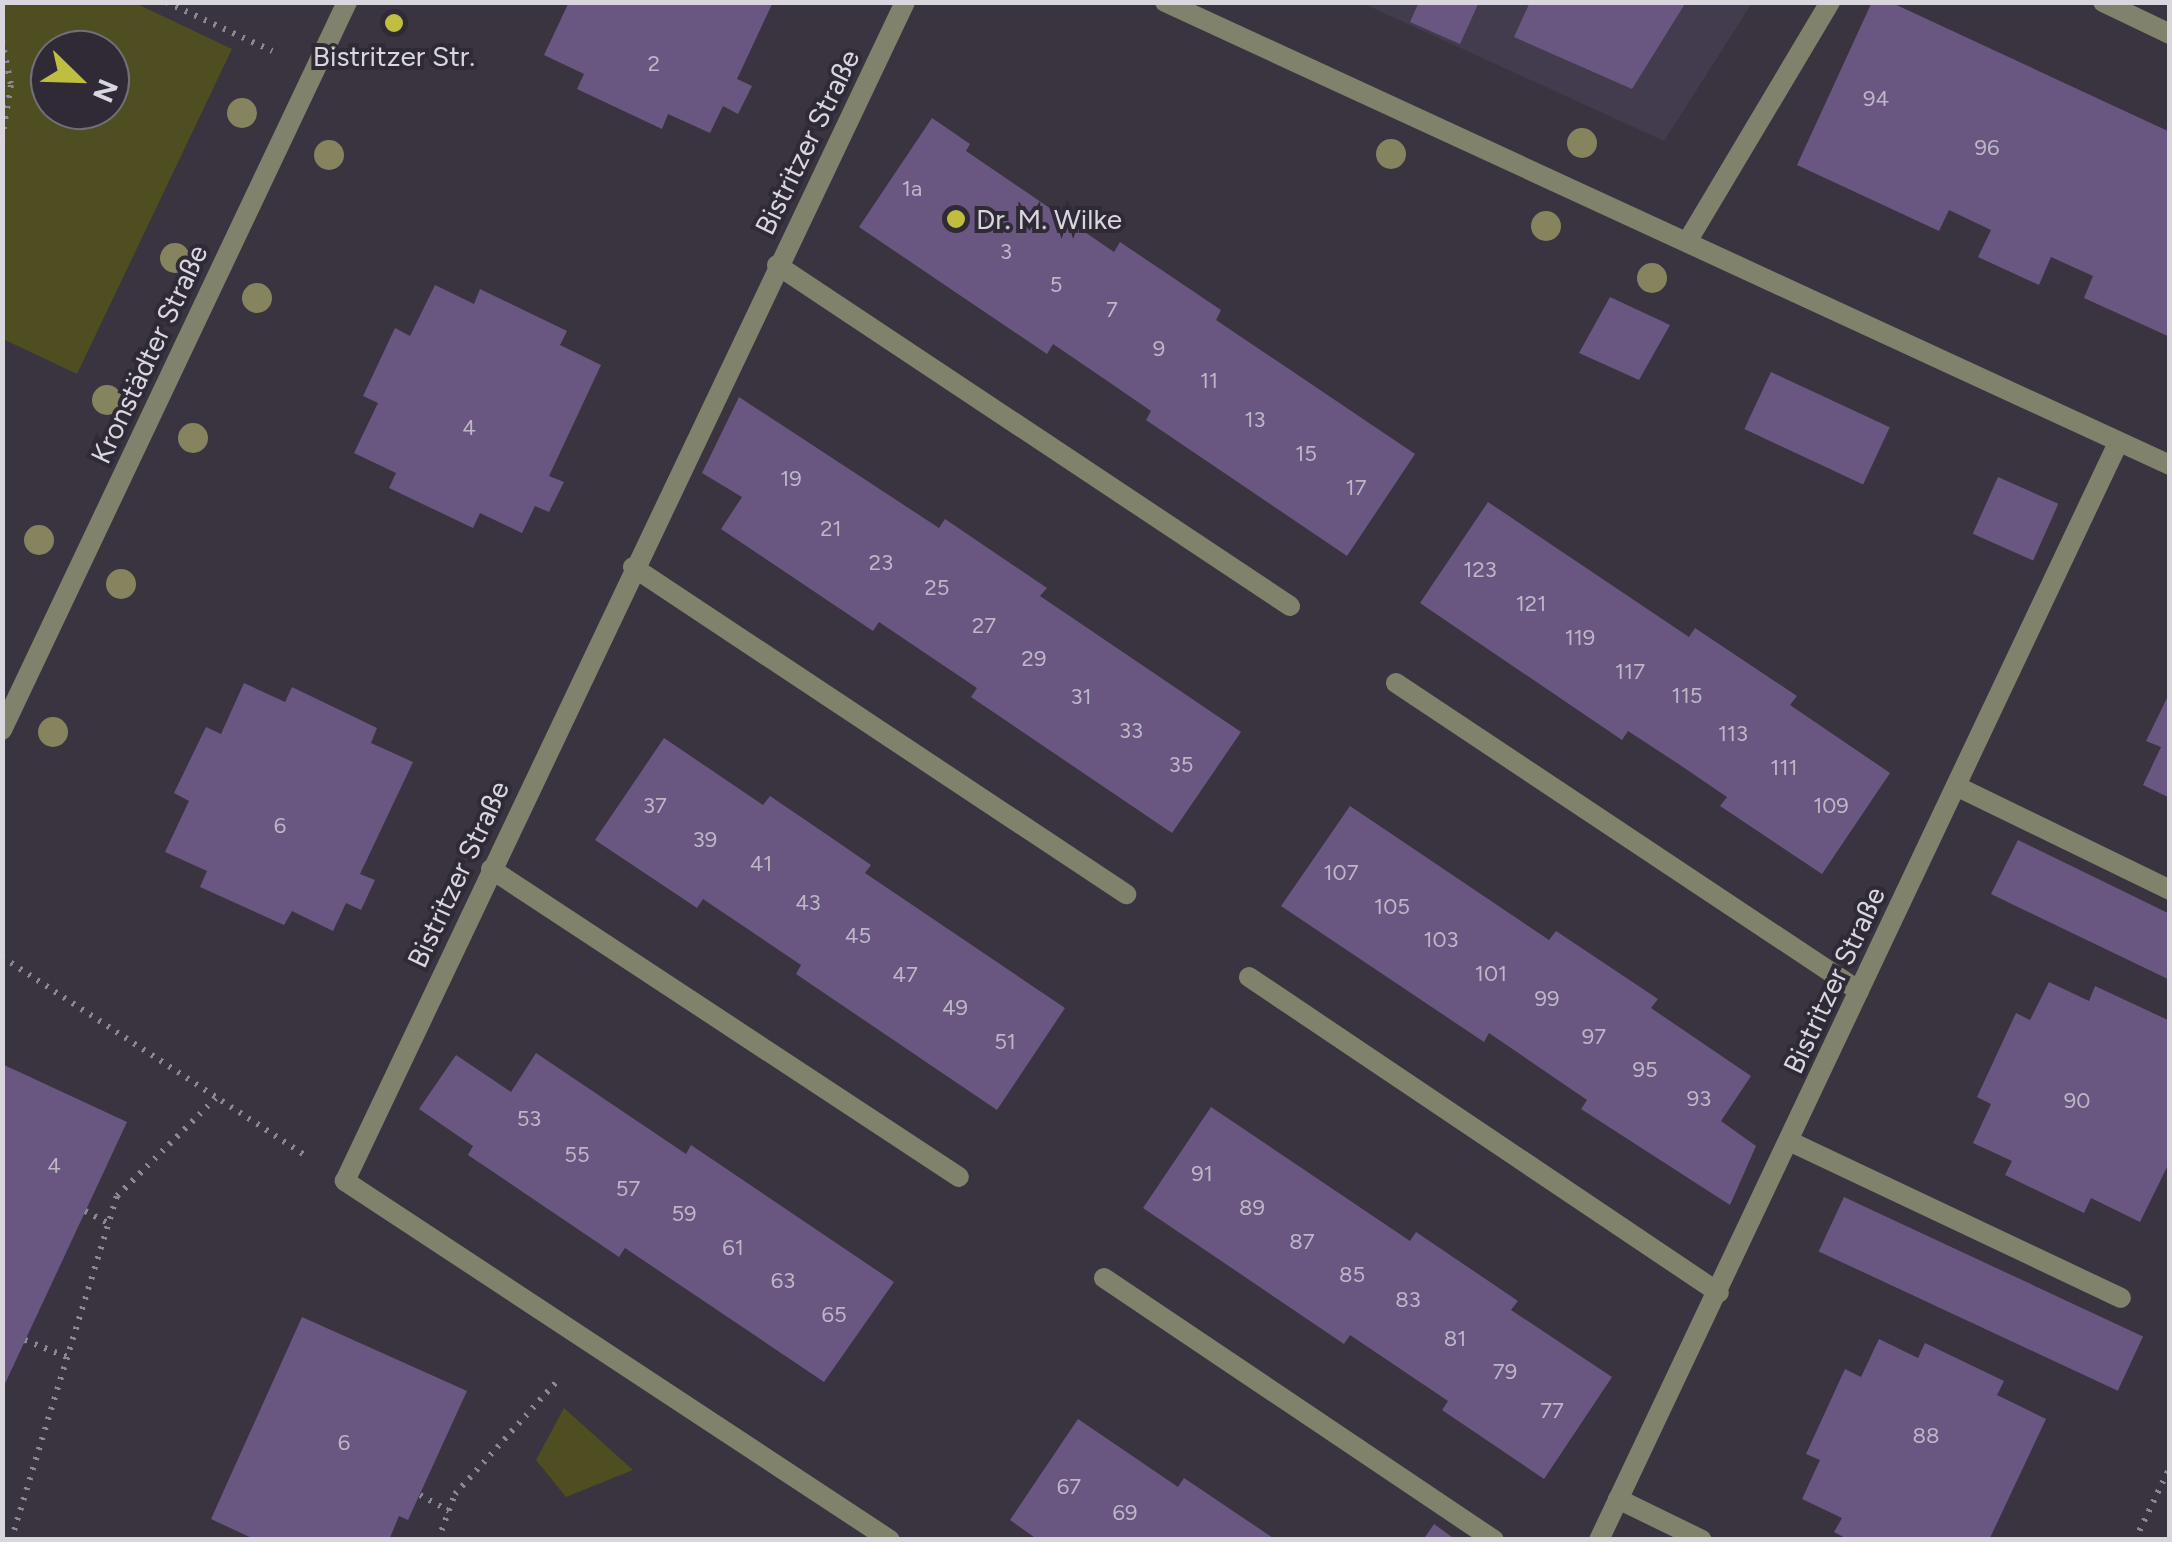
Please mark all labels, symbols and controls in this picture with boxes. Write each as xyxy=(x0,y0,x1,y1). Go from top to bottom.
marker: Bistritzer Str. xyxy=(383,12,405,34)
north arrow xyxy=(30,30,130,130)
place label: Bistritzer Str. xyxy=(313,39,475,73)
street label: Bistritzer Straße xyxy=(748,44,866,240)
house number: 2 xyxy=(648,51,660,77)
text: N xyxy=(86,74,126,108)
house number: 94 xyxy=(1863,86,1889,112)
house number: 96 xyxy=(1975,135,1999,161)
house number: 1a xyxy=(902,176,922,202)
place label: Dr. M. Wilke xyxy=(976,202,1122,236)
marker: Dr. M. Wilke xyxy=(945,208,967,230)
street label: Kronstädter Straße xyxy=(84,239,214,469)
house number: 3 xyxy=(1000,239,1012,265)
house number: 5 xyxy=(1050,272,1062,298)
house number: 7 xyxy=(1106,297,1118,323)
house number: 9 xyxy=(1153,336,1165,362)
house number: 11 xyxy=(1200,368,1218,394)
house number: 13 xyxy=(1244,407,1266,433)
house number: 4 xyxy=(462,415,476,441)
house number: 15 xyxy=(1295,441,1317,467)
house number: 19 xyxy=(780,466,802,492)
house number: 17 xyxy=(1346,475,1366,501)
house number: 21 xyxy=(820,516,842,542)
house number: 23 xyxy=(869,550,893,576)
house number: 123 xyxy=(1463,557,1497,583)
house number: 25 xyxy=(925,575,949,601)
house number: 121 xyxy=(1516,591,1546,617)
house number: 27 xyxy=(972,613,996,639)
house number: 119 xyxy=(1565,625,1595,651)
house number: 29 xyxy=(1022,646,1046,672)
house number: 117 xyxy=(1615,659,1645,685)
house number: 115 xyxy=(1672,683,1702,709)
house number: 31 xyxy=(1070,684,1092,710)
house number: 33 xyxy=(1119,718,1143,744)
house number: 113 xyxy=(1718,721,1748,747)
house number: 35 xyxy=(1169,752,1193,778)
house number: 111 xyxy=(1770,755,1798,781)
street label: Bistritzer Straße xyxy=(400,775,516,973)
house number: 37 xyxy=(643,793,667,819)
house number: 109 xyxy=(1813,793,1849,819)
house number: 6 xyxy=(274,813,286,839)
house number: 39 xyxy=(693,827,717,853)
house number: 41 xyxy=(750,851,772,877)
house number: 107 xyxy=(1323,860,1359,886)
street label: Bistritzer Straße xyxy=(1776,881,1892,1079)
house number: 43 xyxy=(795,890,821,916)
house number: 105 xyxy=(1374,894,1410,920)
house number: 45 xyxy=(845,923,871,949)
house number: 103 xyxy=(1423,927,1459,953)
house number: 101 xyxy=(1475,961,1507,987)
house number: 47 xyxy=(892,962,918,988)
house number: 99 xyxy=(1535,986,1559,1012)
house number: 49 xyxy=(942,995,968,1021)
house number: 97 xyxy=(1582,1024,1606,1050)
house number: 51 xyxy=(994,1029,1016,1055)
house number: 95 xyxy=(1632,1057,1658,1083)
house number: 93 xyxy=(1687,1086,1711,1112)
house number: 90 xyxy=(2064,1088,2090,1114)
house number: 53 xyxy=(517,1106,541,1132)
house number: 55 xyxy=(564,1142,590,1168)
house number: 4 xyxy=(47,1153,61,1179)
house number: 91 xyxy=(1191,1161,1213,1187)
house number: 57 xyxy=(616,1176,640,1202)
house number: 89 xyxy=(1239,1195,1265,1221)
house number: 59 xyxy=(671,1201,697,1227)
house number: 87 xyxy=(1289,1229,1315,1255)
house number: 61 xyxy=(722,1235,744,1261)
house number: 85 xyxy=(1339,1262,1365,1288)
house number: 63 xyxy=(771,1268,795,1294)
house number: 83 xyxy=(1395,1287,1421,1313)
house number: 65 xyxy=(821,1302,847,1328)
house number: 81 xyxy=(1444,1326,1466,1352)
house number: 79 xyxy=(1493,1359,1517,1385)
house number: 77 xyxy=(1540,1398,1564,1424)
house number: 88 xyxy=(1912,1423,1940,1449)
house number: 6 xyxy=(338,1430,350,1456)
house number: 67 xyxy=(1057,1474,1081,1500)
house number: 69 xyxy=(1113,1500,1137,1526)

